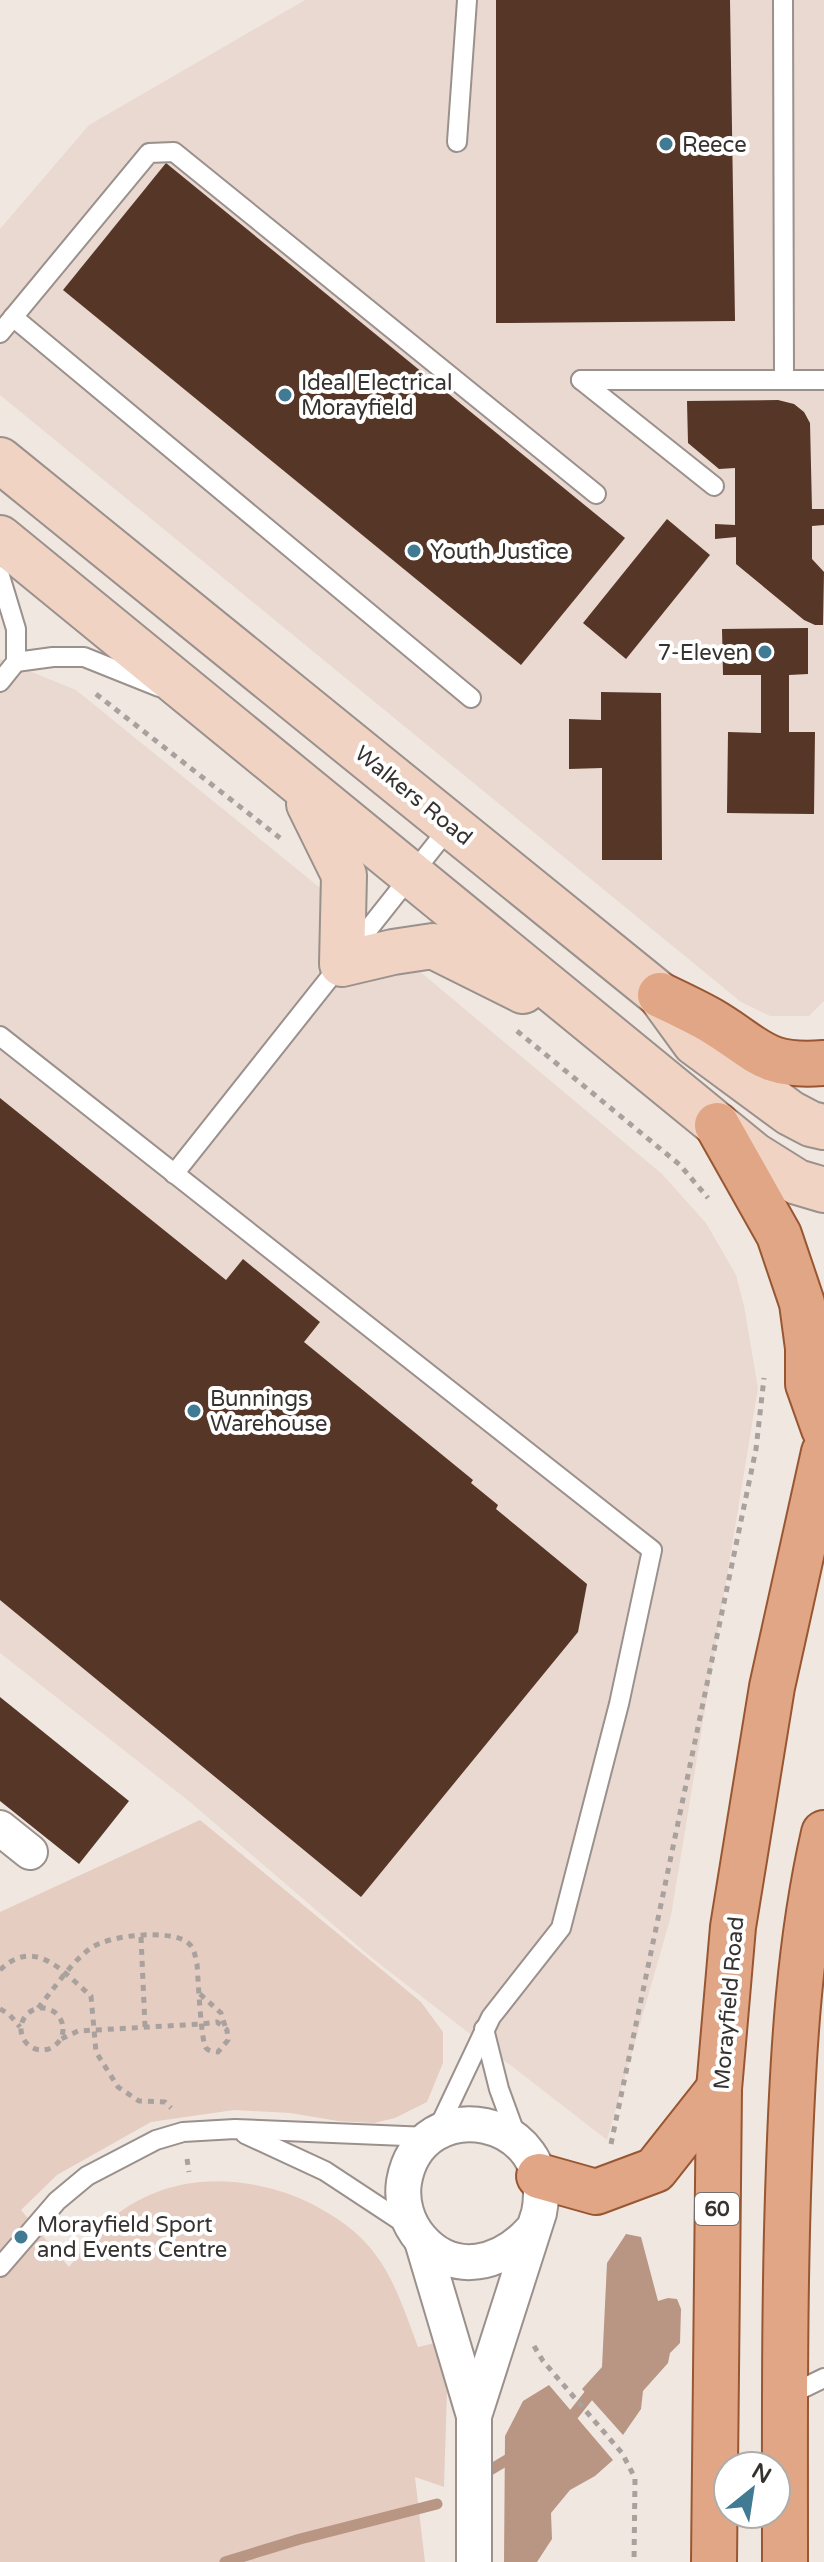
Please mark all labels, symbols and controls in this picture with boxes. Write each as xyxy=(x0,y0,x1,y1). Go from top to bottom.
place label: Reece xyxy=(682,132,747,158)
marker: Reece xyxy=(657,135,675,153)
place label: Ideal Electrical Morayfield xyxy=(301,370,452,421)
marker: Ideal Electrical Morayfield xyxy=(276,386,294,404)
place label: Youth Justice xyxy=(430,539,569,565)
marker: Youth Justice xyxy=(405,542,423,560)
place label: 7-Eleven xyxy=(657,640,749,666)
marker: 7-Eleven xyxy=(756,643,774,661)
street label: Walkers Road xyxy=(349,741,477,851)
place label: Bunnings Warehouse xyxy=(210,1386,327,1437)
marker: Bunnings Warehouse xyxy=(185,1402,203,1420)
street label: Morayfield Road xyxy=(708,1916,750,2091)
road number: 60 xyxy=(695,2193,739,2225)
place label: Morayfield Sport and Events Centre xyxy=(37,2212,227,2263)
marker: Morayfield Sport and Events Centre xyxy=(12,2228,30,2246)
north arrow xyxy=(712,2450,792,2530)
text: N xyxy=(747,2458,776,2489)

